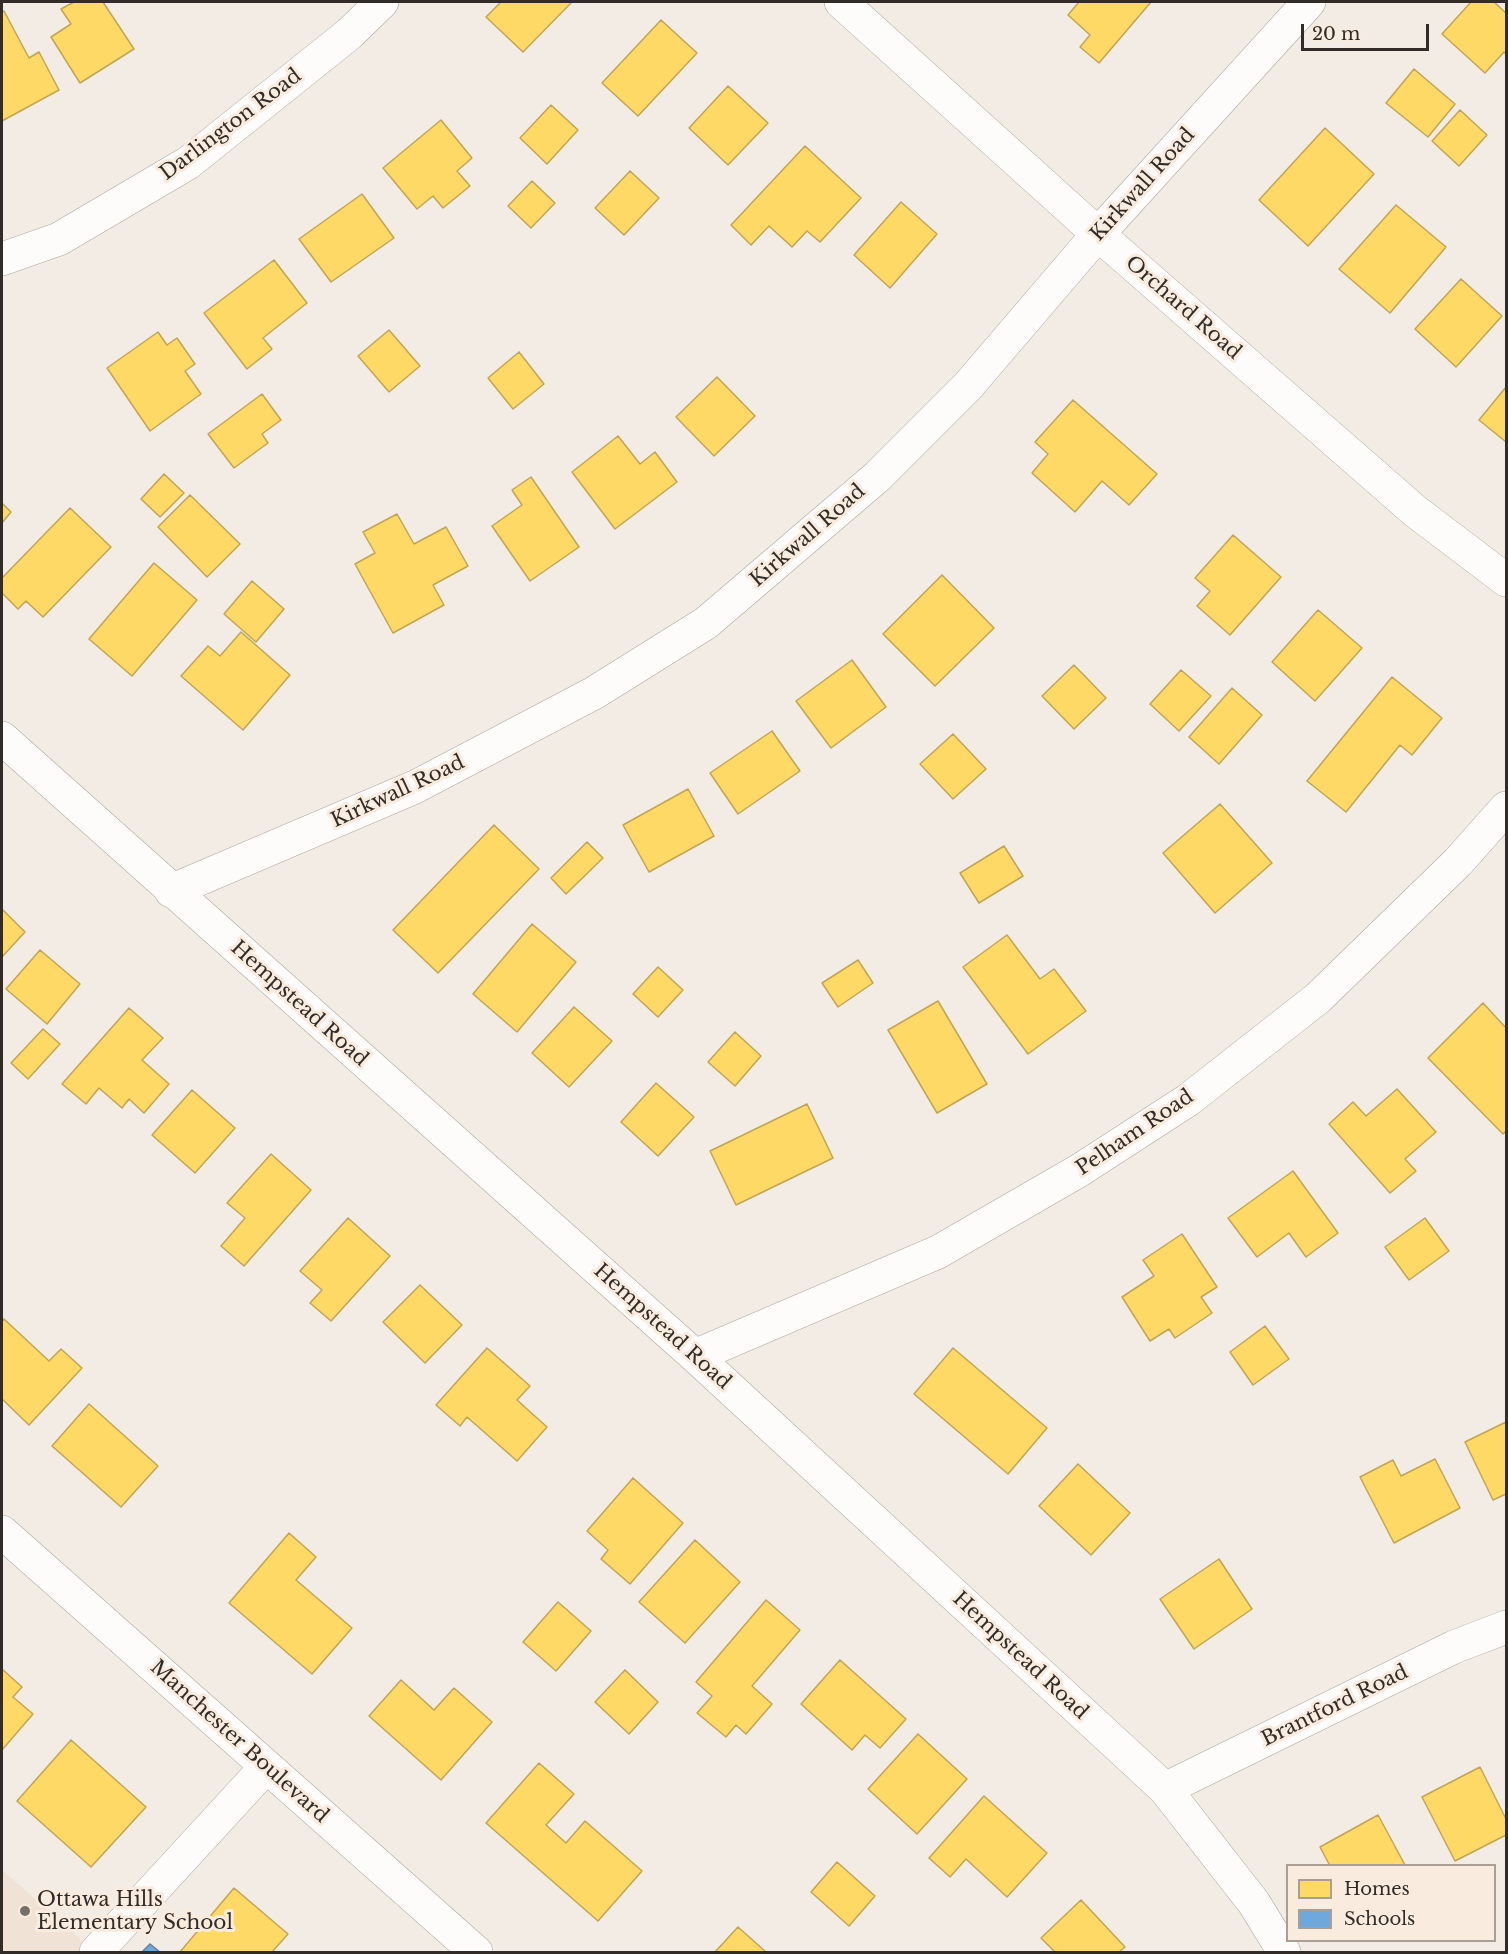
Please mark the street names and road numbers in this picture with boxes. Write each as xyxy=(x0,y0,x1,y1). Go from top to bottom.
street label: Darlington Road xyxy=(156,64,306,186)
street label: Kirkwall Road xyxy=(1086,123,1200,247)
street label: Orchard Road xyxy=(1120,251,1246,365)
street label: Kirkwall Road xyxy=(746,480,870,592)
street label: Kirkwall Road xyxy=(328,751,468,833)
street label: Hempstead Road xyxy=(226,936,372,1072)
street label: Pelham Road xyxy=(1072,1085,1198,1181)
street label: Hempstead Road xyxy=(589,1259,735,1395)
street label: Hempstead Road xyxy=(947,1587,1093,1725)
street label: Manchester Boulevard xyxy=(145,1656,333,1828)
street label: Brantford Road xyxy=(1258,1660,1412,1752)

